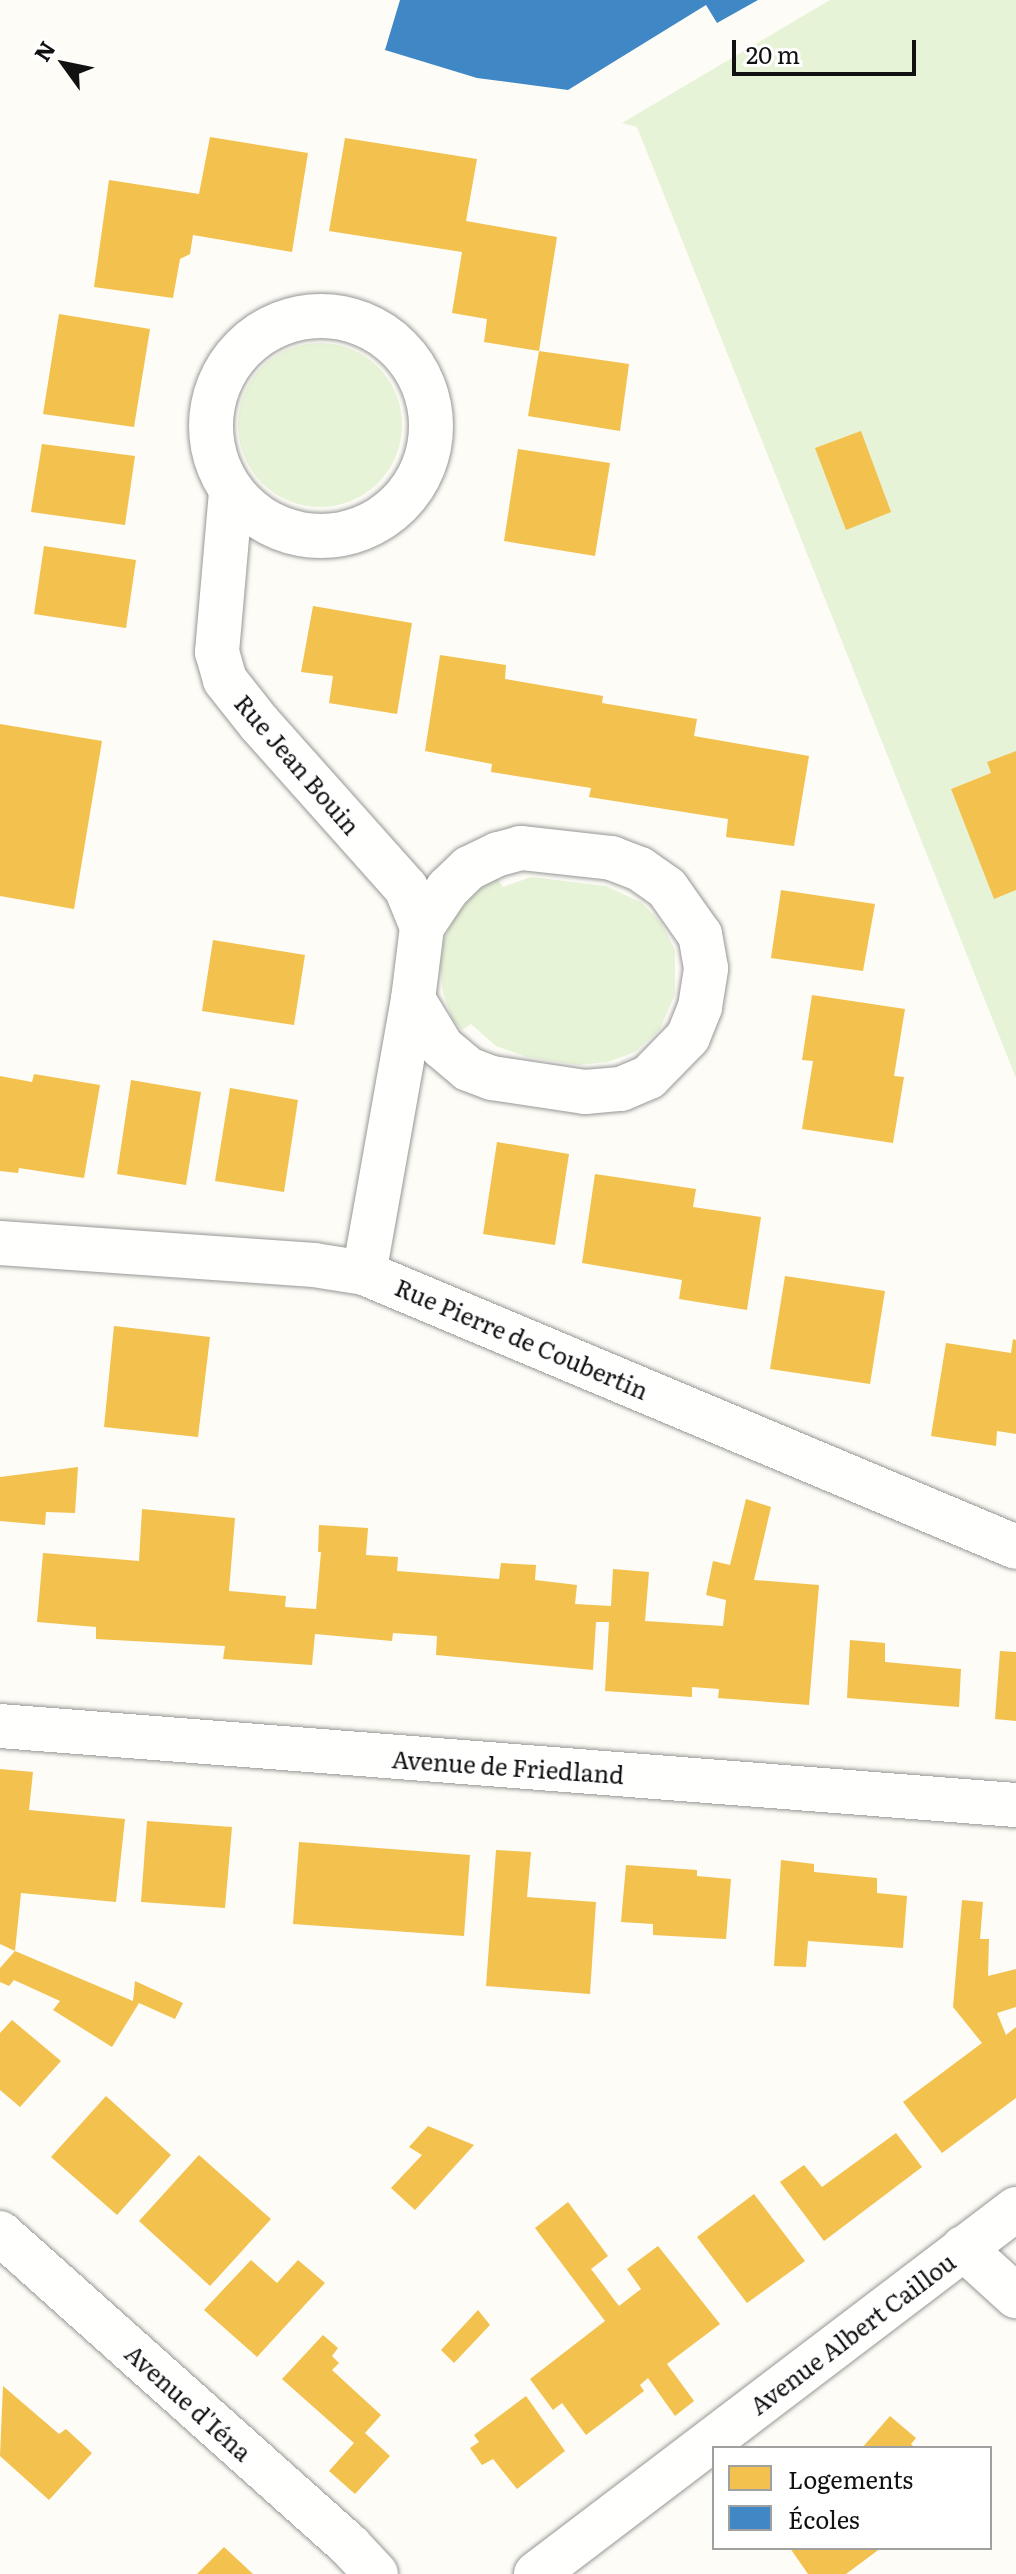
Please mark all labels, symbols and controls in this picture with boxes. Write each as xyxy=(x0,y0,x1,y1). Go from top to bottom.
north arrow xyxy=(24,24,104,104)
scale bar xyxy=(736,24,920,74)
text: N xyxy=(25,34,62,67)
text: 20 m xyxy=(746,36,800,71)
street label: Rue Jean Bouin xyxy=(229,688,367,840)
street label: Rue Pierre de Coubertin xyxy=(391,1272,653,1404)
street label: Avenue de Friedland xyxy=(391,1744,625,1788)
street label: Avenue Albert Caillou xyxy=(744,2246,960,2420)
street label: Avenue d'Iéna xyxy=(120,2338,258,2466)
legend xyxy=(712,2446,992,2550)
text: Logements xyxy=(788,2461,913,2496)
text: Écoles xyxy=(788,2501,860,2536)

